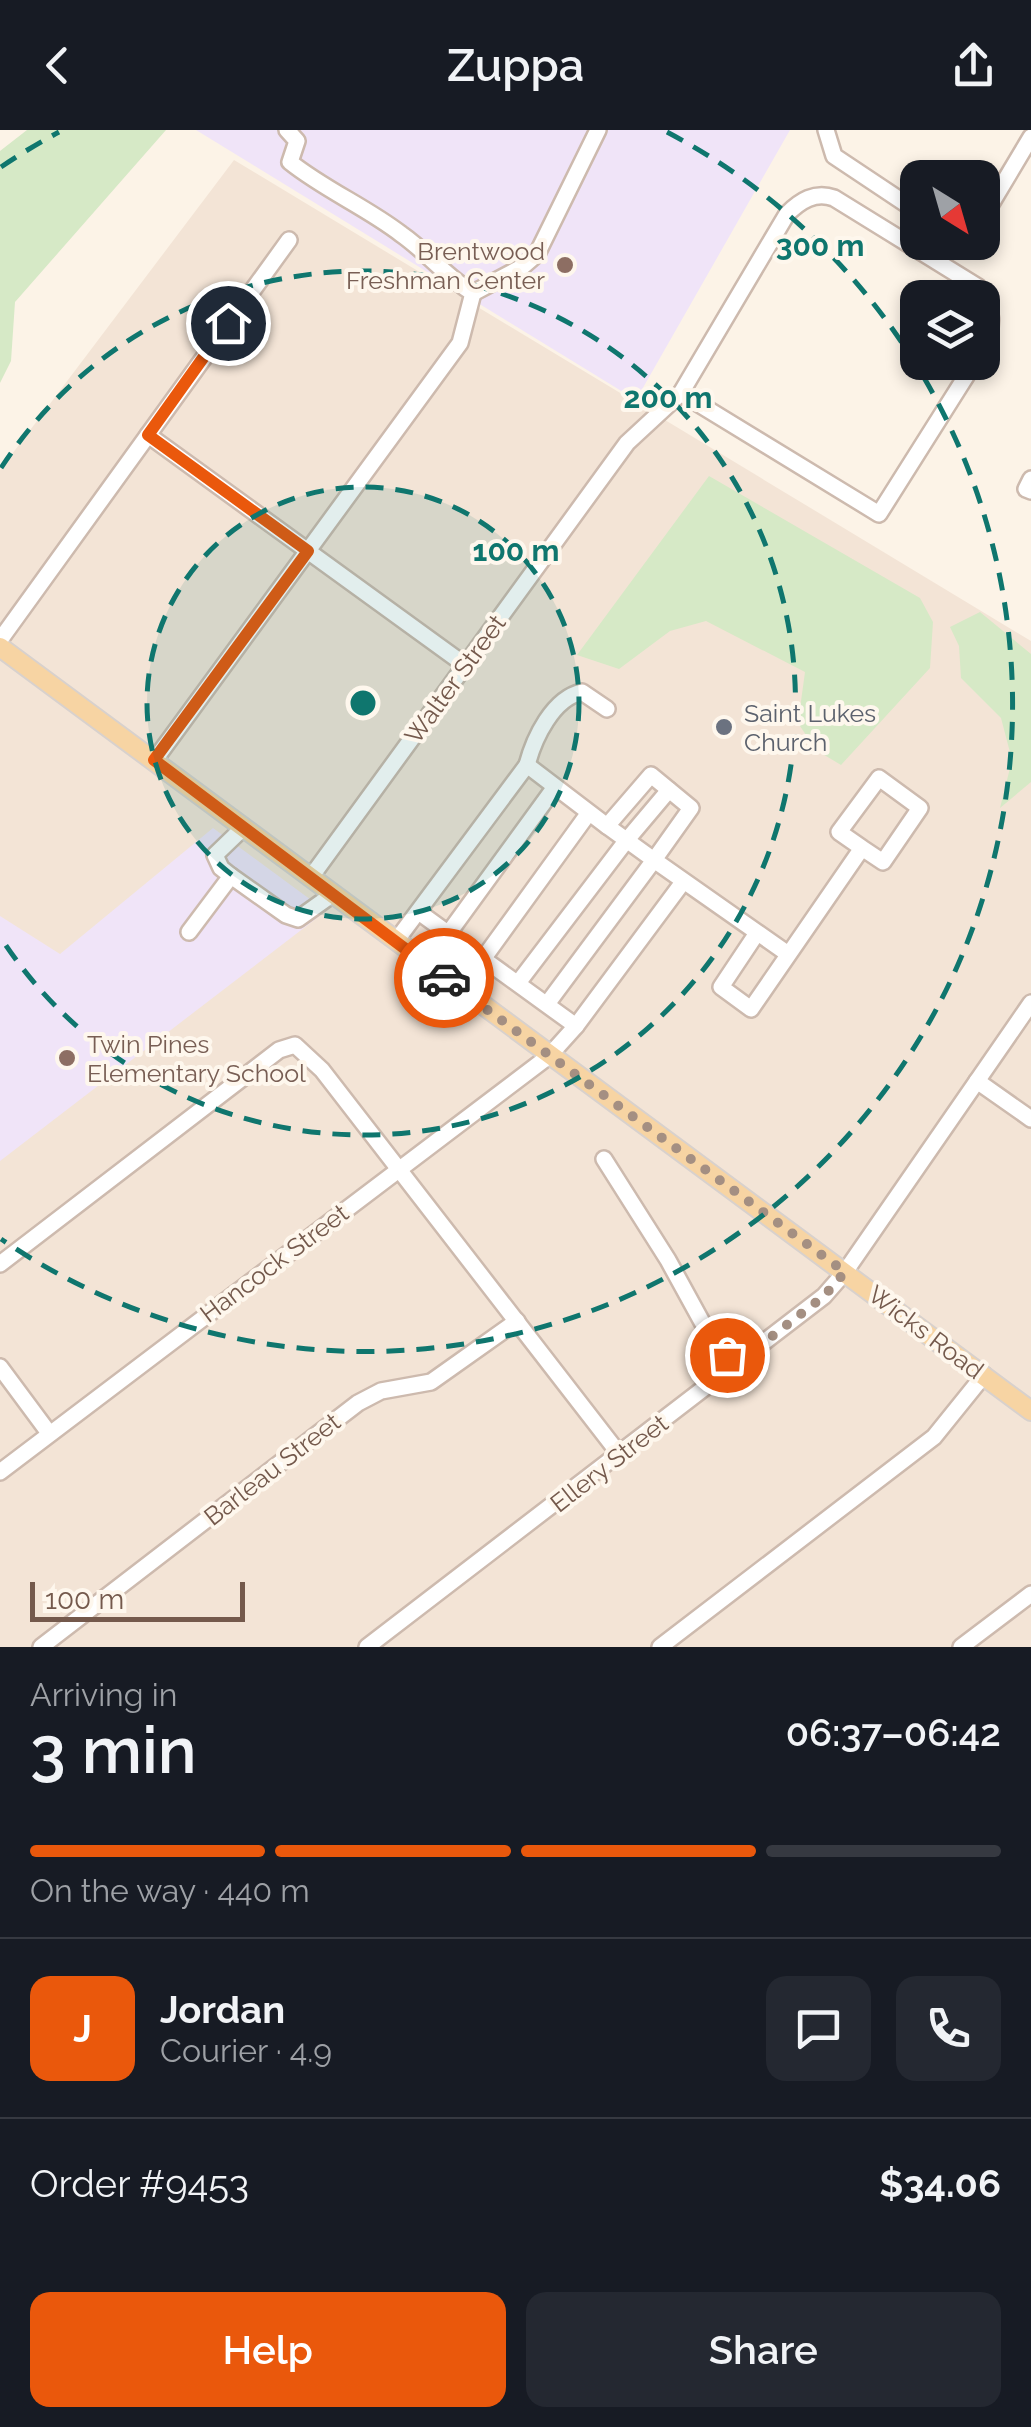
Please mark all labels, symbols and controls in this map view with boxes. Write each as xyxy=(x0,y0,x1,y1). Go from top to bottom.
icon: back xyxy=(30,38,85,93)
icon: share xyxy=(946,38,1001,93)
text: Zuppa xyxy=(447,39,584,92)
north arrow xyxy=(900,160,1000,260)
map controls xyxy=(900,160,1000,380)
text: 300 m xyxy=(776,228,864,263)
place label: Brentwood Freshman Center xyxy=(346,236,545,295)
marker: Brentwood Freshman Center xyxy=(554,254,576,276)
button: layers xyxy=(900,280,1000,380)
pin xyxy=(186,281,271,366)
icon: home xyxy=(201,296,256,351)
text: 200 m xyxy=(624,380,712,415)
text: 100 m xyxy=(473,533,559,568)
street label: Walter Street xyxy=(398,608,512,749)
centre of rings xyxy=(345,685,381,721)
place label: Saint Lukes Church xyxy=(744,698,876,757)
marker: Saint Lukes Church xyxy=(713,716,735,738)
courier xyxy=(394,928,494,1028)
icon: car xyxy=(417,951,472,1006)
place label: Twin Pines Elementary School xyxy=(87,1029,306,1088)
marker: Twin Pines Elementary School xyxy=(56,1047,78,1069)
street label: Hancock Street xyxy=(194,1197,354,1328)
street label: Wicks Road xyxy=(862,1279,990,1385)
pin xyxy=(685,1313,770,1398)
icon: bag xyxy=(700,1328,755,1383)
street label: Barleau Street xyxy=(198,1406,347,1532)
street label: Ellery Street xyxy=(544,1407,674,1518)
scale bar xyxy=(30,1577,245,1622)
text: 100 m xyxy=(45,1583,124,1616)
text: Arriving in xyxy=(30,1676,177,1713)
text: 06:37–06:42 xyxy=(786,1710,1001,1755)
text: 3 min xyxy=(30,1712,197,1788)
text: On the way · 440 m xyxy=(30,1872,310,1909)
button: chat xyxy=(766,1976,871,2081)
button: phone xyxy=(896,1976,1001,2081)
text: Jordan xyxy=(160,1987,285,2032)
text: J xyxy=(73,2006,92,2051)
text: Courier · 4.9 xyxy=(160,2032,332,2069)
text: Order #9453 xyxy=(30,2161,249,2206)
text: $34.06 xyxy=(879,2161,1001,2206)
button: Help xyxy=(30,2292,506,2407)
button: Share xyxy=(526,2292,1001,2407)

